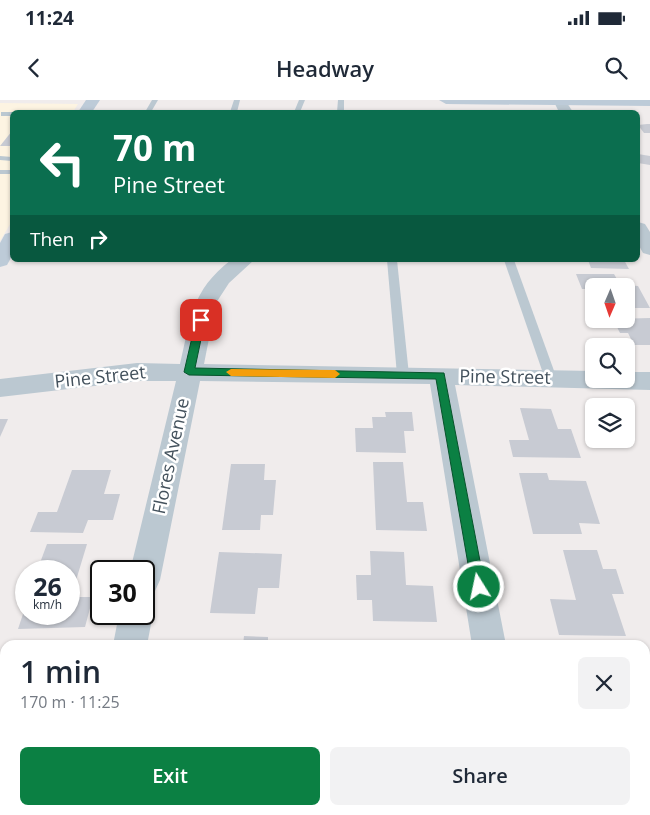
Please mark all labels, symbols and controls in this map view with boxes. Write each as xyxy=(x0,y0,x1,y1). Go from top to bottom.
text: 11:24 xyxy=(25,5,74,31)
text: Headway xyxy=(276,53,374,83)
icon: back xyxy=(20,54,48,82)
icon: search xyxy=(602,54,630,82)
text: 70 m xyxy=(113,124,196,171)
icon: left xyxy=(30,130,95,195)
text: Pine Street xyxy=(113,169,225,199)
icon: right xyxy=(84,225,112,253)
text: Then xyxy=(30,226,74,252)
north arrow xyxy=(585,278,635,328)
map controls xyxy=(585,278,635,448)
pin xyxy=(180,299,222,341)
icon: arrive xyxy=(187,306,215,334)
button: search xyxy=(585,338,635,388)
street label: Pine Street xyxy=(53,359,147,393)
street label: Pine Street xyxy=(459,363,551,389)
street label: Flores Avenue xyxy=(146,396,194,516)
button: layers xyxy=(585,398,635,448)
speed limit sign: 30 xyxy=(90,560,155,625)
position arrow xyxy=(452,560,504,612)
text: 26 xyxy=(33,569,62,603)
text: km/h xyxy=(33,596,62,613)
text: 1 min xyxy=(20,651,101,692)
button: close xyxy=(578,657,630,709)
text: 170 m · 11:25 xyxy=(20,691,120,713)
button: Exit xyxy=(20,747,320,805)
button: Share xyxy=(330,747,630,805)

